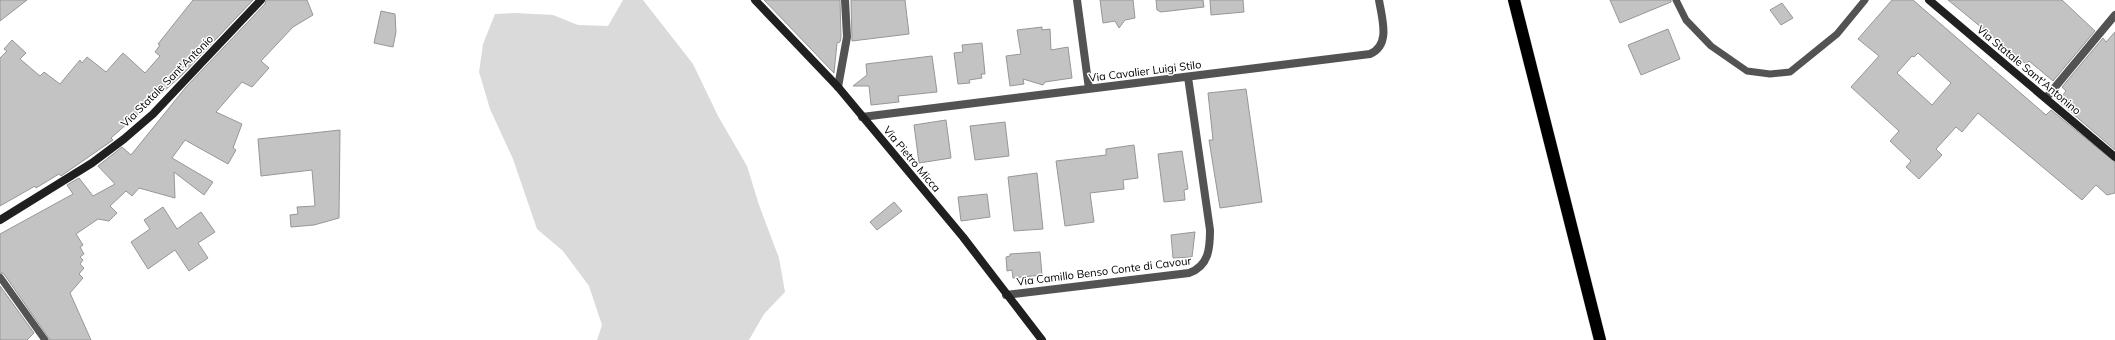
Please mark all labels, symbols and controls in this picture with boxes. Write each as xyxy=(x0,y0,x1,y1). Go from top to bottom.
street label: Via Statale Sant'Antonino xyxy=(1974,22,2084,118)
street label: Via Statale Sant'Antonio xyxy=(118,32,216,130)
street label: Via Cavalier Luigi Stilo xyxy=(1088,57,1202,85)
street label: Via Pietro Micca xyxy=(880,123,944,195)
street label: Via Camillo Benso Conte di Cavour xyxy=(1016,253,1192,289)

